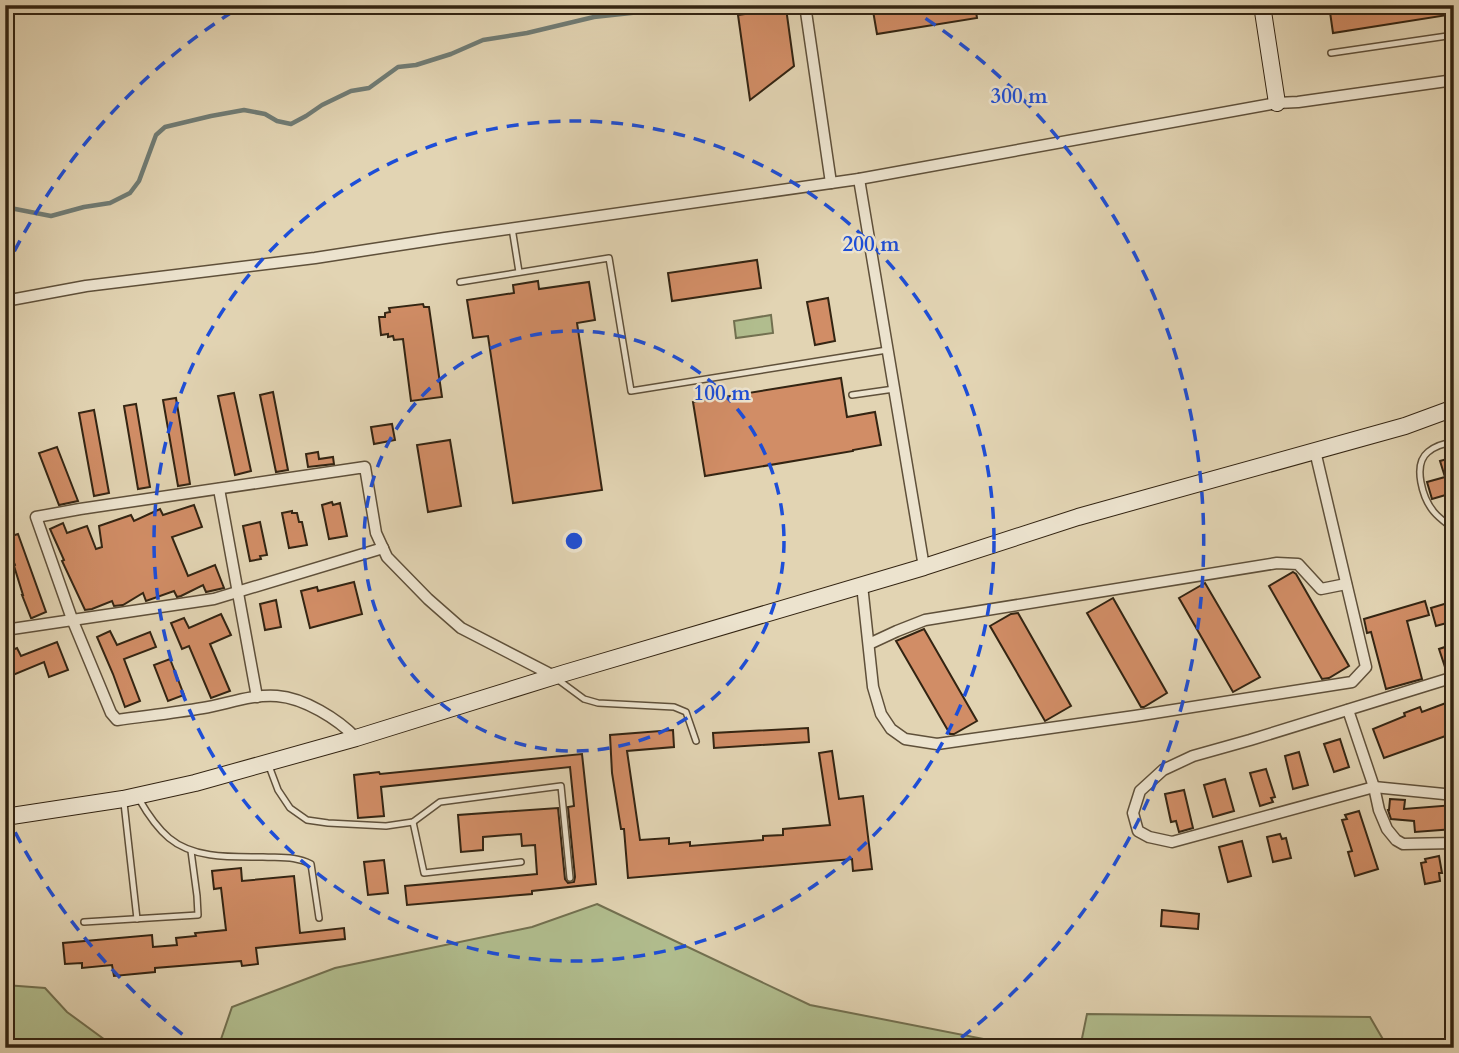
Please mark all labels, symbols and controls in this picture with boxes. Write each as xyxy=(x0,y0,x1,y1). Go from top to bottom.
text: 300 m xyxy=(990,82,1048,111)
text: 200 m xyxy=(842,230,900,259)
text: 100 m xyxy=(693,379,751,408)
centre of rings xyxy=(562,529,586,553)

